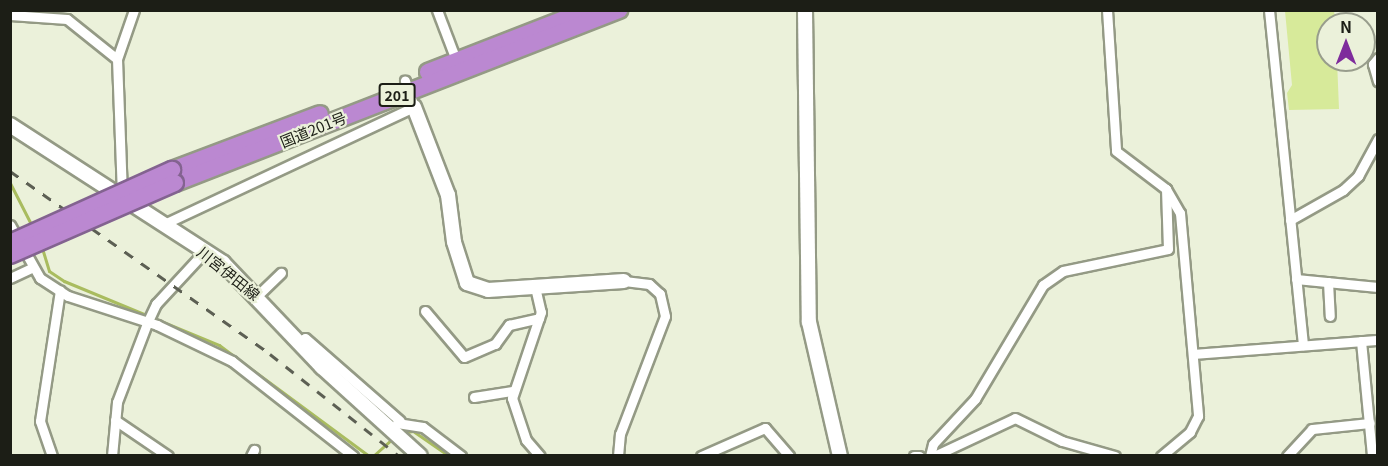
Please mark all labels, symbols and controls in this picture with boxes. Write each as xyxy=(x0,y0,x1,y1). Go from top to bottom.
north arrow xyxy=(1316,12,1376,72)
text: N xyxy=(1340,14,1352,38)
road number: 201 xyxy=(378,84,416,106)
street label: 国道201号 xyxy=(277,108,349,150)
street label: 川宮伊田線 xyxy=(194,242,264,304)

